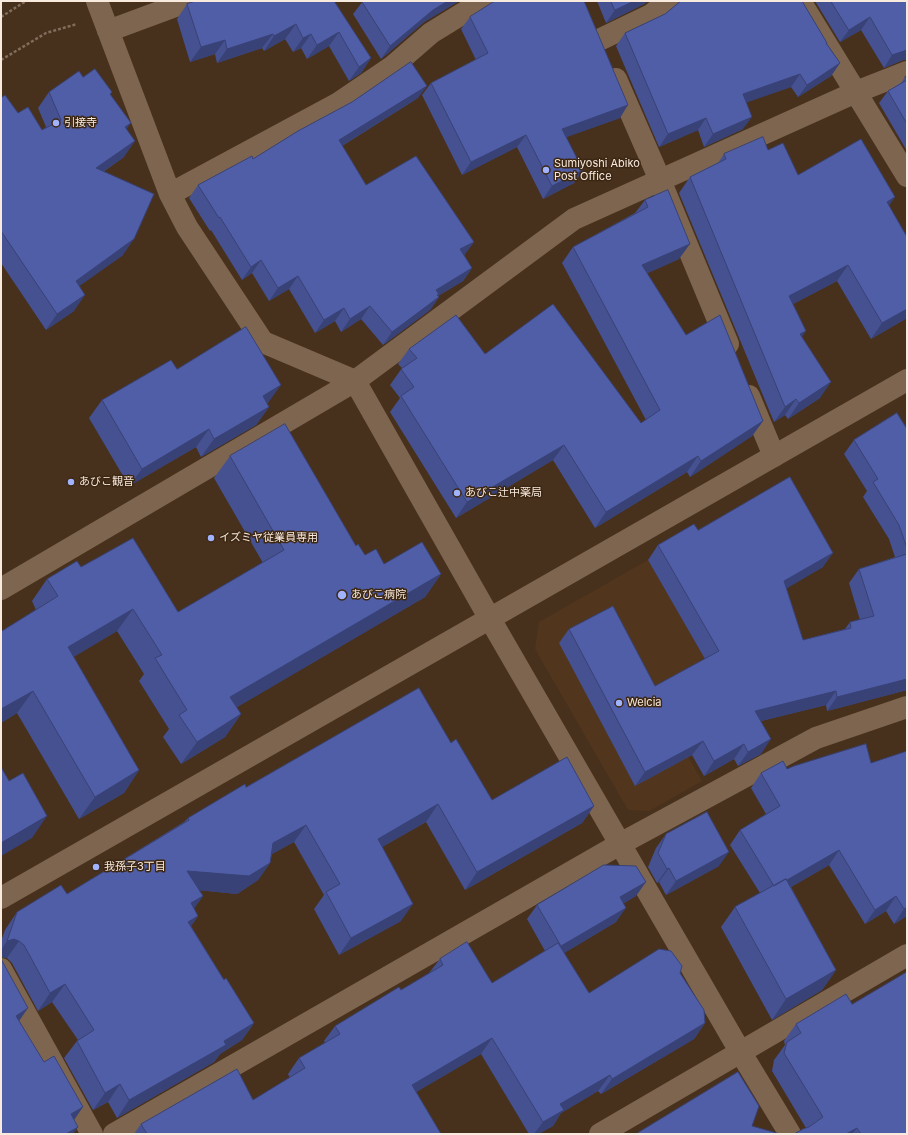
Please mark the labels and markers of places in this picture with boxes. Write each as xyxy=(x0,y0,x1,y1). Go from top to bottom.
place label: 引接寺 xyxy=(64,116,97,130)
marker: 引接寺 xyxy=(51,118,61,128)
place label: Sumiyoshi Abiko Post Office xyxy=(554,157,640,183)
marker: Sumiyoshi Abiko Post Office xyxy=(541,165,551,175)
place label: あびこ観音 xyxy=(79,475,134,489)
marker: あびこ観音 xyxy=(66,477,76,487)
place label: あびこ辻中薬局 xyxy=(465,486,542,500)
marker: あびこ辻中薬局 xyxy=(452,488,462,498)
place label: イズミヤ従業員専用 xyxy=(219,531,318,545)
marker: イズミヤ従業員専用 xyxy=(206,533,216,543)
place label: あびこ病院 xyxy=(351,588,406,602)
marker: あびこ病院 xyxy=(336,589,348,601)
place label: Welcia xyxy=(627,696,661,710)
marker: Welcia xyxy=(614,698,624,708)
place label: 我孫子3丁目 xyxy=(104,860,166,874)
marker: 我孫子3丁目 xyxy=(91,862,101,872)

